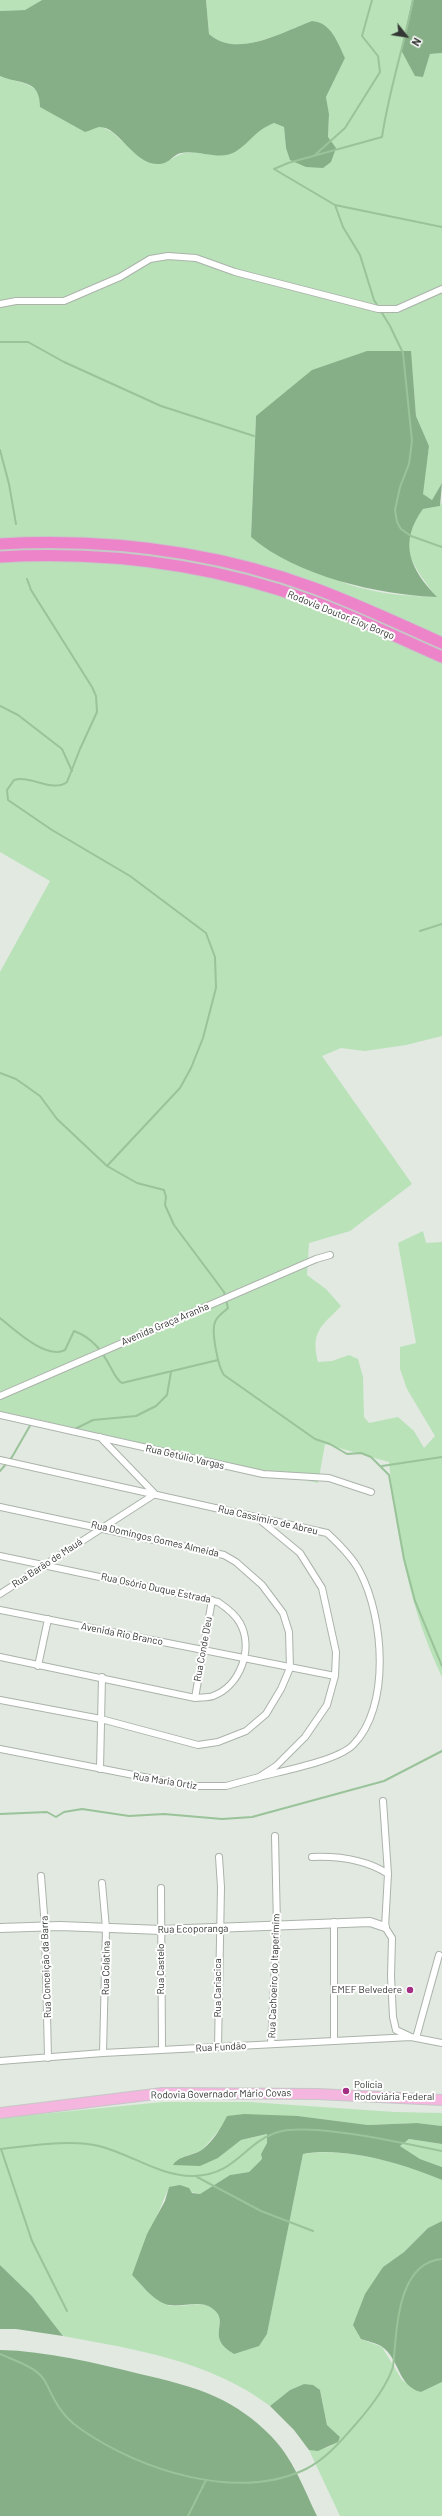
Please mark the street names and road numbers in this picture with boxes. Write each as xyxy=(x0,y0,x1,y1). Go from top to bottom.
street label: Rodovia Doutor Eloy Borgo xyxy=(286,588,396,642)
street label: Avenida Graça Aranha xyxy=(119,1300,211,1348)
street label: Rua Getúlio Vargas xyxy=(144,1442,226,1472)
street label: Rua Cassimiro de Abreu xyxy=(217,1503,319,1537)
street label: Rua Domingos Gomes Almeida xyxy=(90,1518,220,1560)
street label: Rua Barão de Mauá xyxy=(10,1536,84,1590)
street label: Rua Osório Duque Estrada xyxy=(100,1570,212,1606)
street label: Rua Conde D'eu xyxy=(191,1616,215,1682)
street label: Avenida Rio Branco xyxy=(80,1620,164,1648)
street label: Rua Maria Ortiz xyxy=(132,1770,198,1792)
street label: Rua Cachoeiro do Itaperimim xyxy=(266,1913,282,2039)
street label: Rua Conceição da Barra xyxy=(38,1916,54,2018)
street label: Rua Ecoporanga xyxy=(158,1922,228,1936)
street label: Rua Colatina xyxy=(100,1941,112,1995)
street label: Rua Castelo xyxy=(155,1943,167,1995)
street label: Rua Cariacica xyxy=(212,1958,224,2018)
street label: Rua Fundão xyxy=(195,2040,247,2054)
street label: Rodovia Governador Mário Covas xyxy=(151,2087,291,2101)

